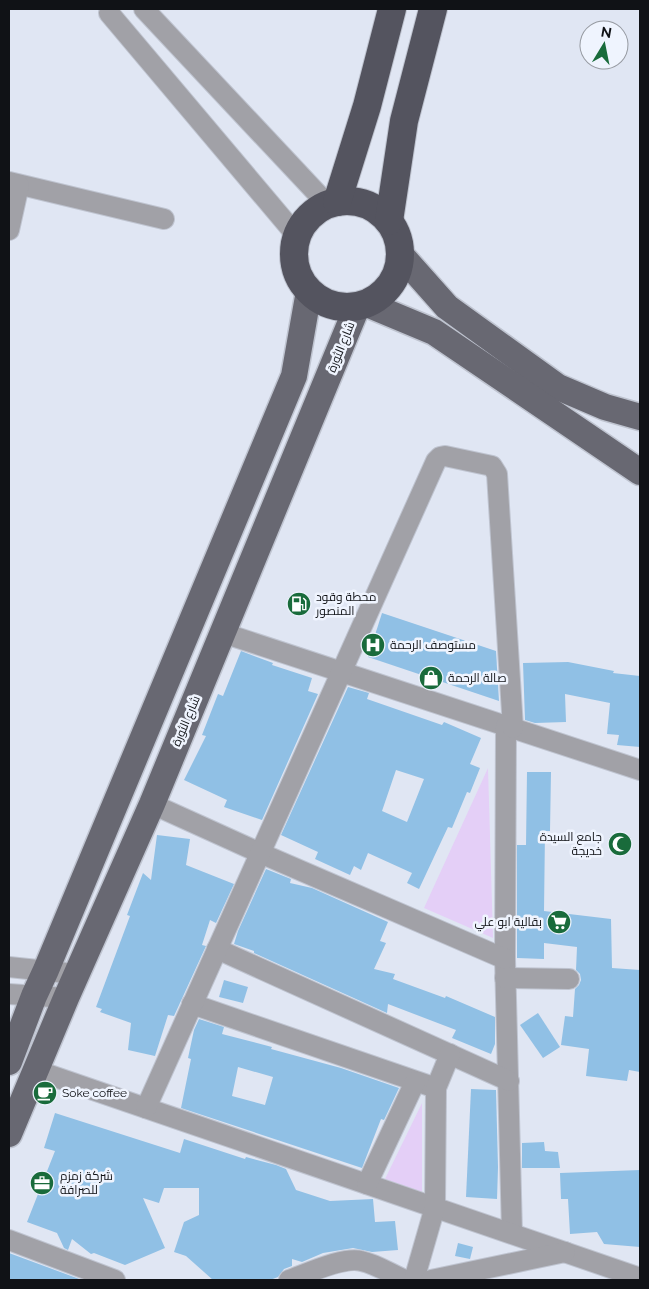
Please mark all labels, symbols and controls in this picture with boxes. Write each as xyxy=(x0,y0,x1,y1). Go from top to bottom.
north arrow xyxy=(579,20,629,70)
text: N xyxy=(600,23,613,41)
street label: شارع الثورة xyxy=(324,320,358,375)
place label: محطة وقود المنصور xyxy=(315,590,376,618)
fuel station icon: محطة وقود المنصور xyxy=(286,591,312,617)
hospital icon: مستوصف الرحمة xyxy=(360,632,386,658)
place label: مستوصف الرحمة xyxy=(390,638,476,652)
shop icon: صالة الرحمة xyxy=(418,665,444,691)
place label: صالة الرحمة xyxy=(448,671,507,685)
street label: شارع الثورة xyxy=(169,694,204,749)
place label: جامع السيدة خديجة xyxy=(540,830,602,858)
mosque icon: جامع السيدة خديجة xyxy=(607,831,633,857)
supermarket icon: بقالية ابو علي xyxy=(546,909,572,935)
place label: بقالية ابو علي xyxy=(475,915,542,932)
cafe icon: Soke coffee xyxy=(32,1080,58,1106)
place label: Soke coffee xyxy=(62,1086,127,1100)
place label: شركة زمزم للصرافة xyxy=(60,1169,113,1197)
office icon: شركة زمزم للصرافة xyxy=(29,1170,55,1196)

